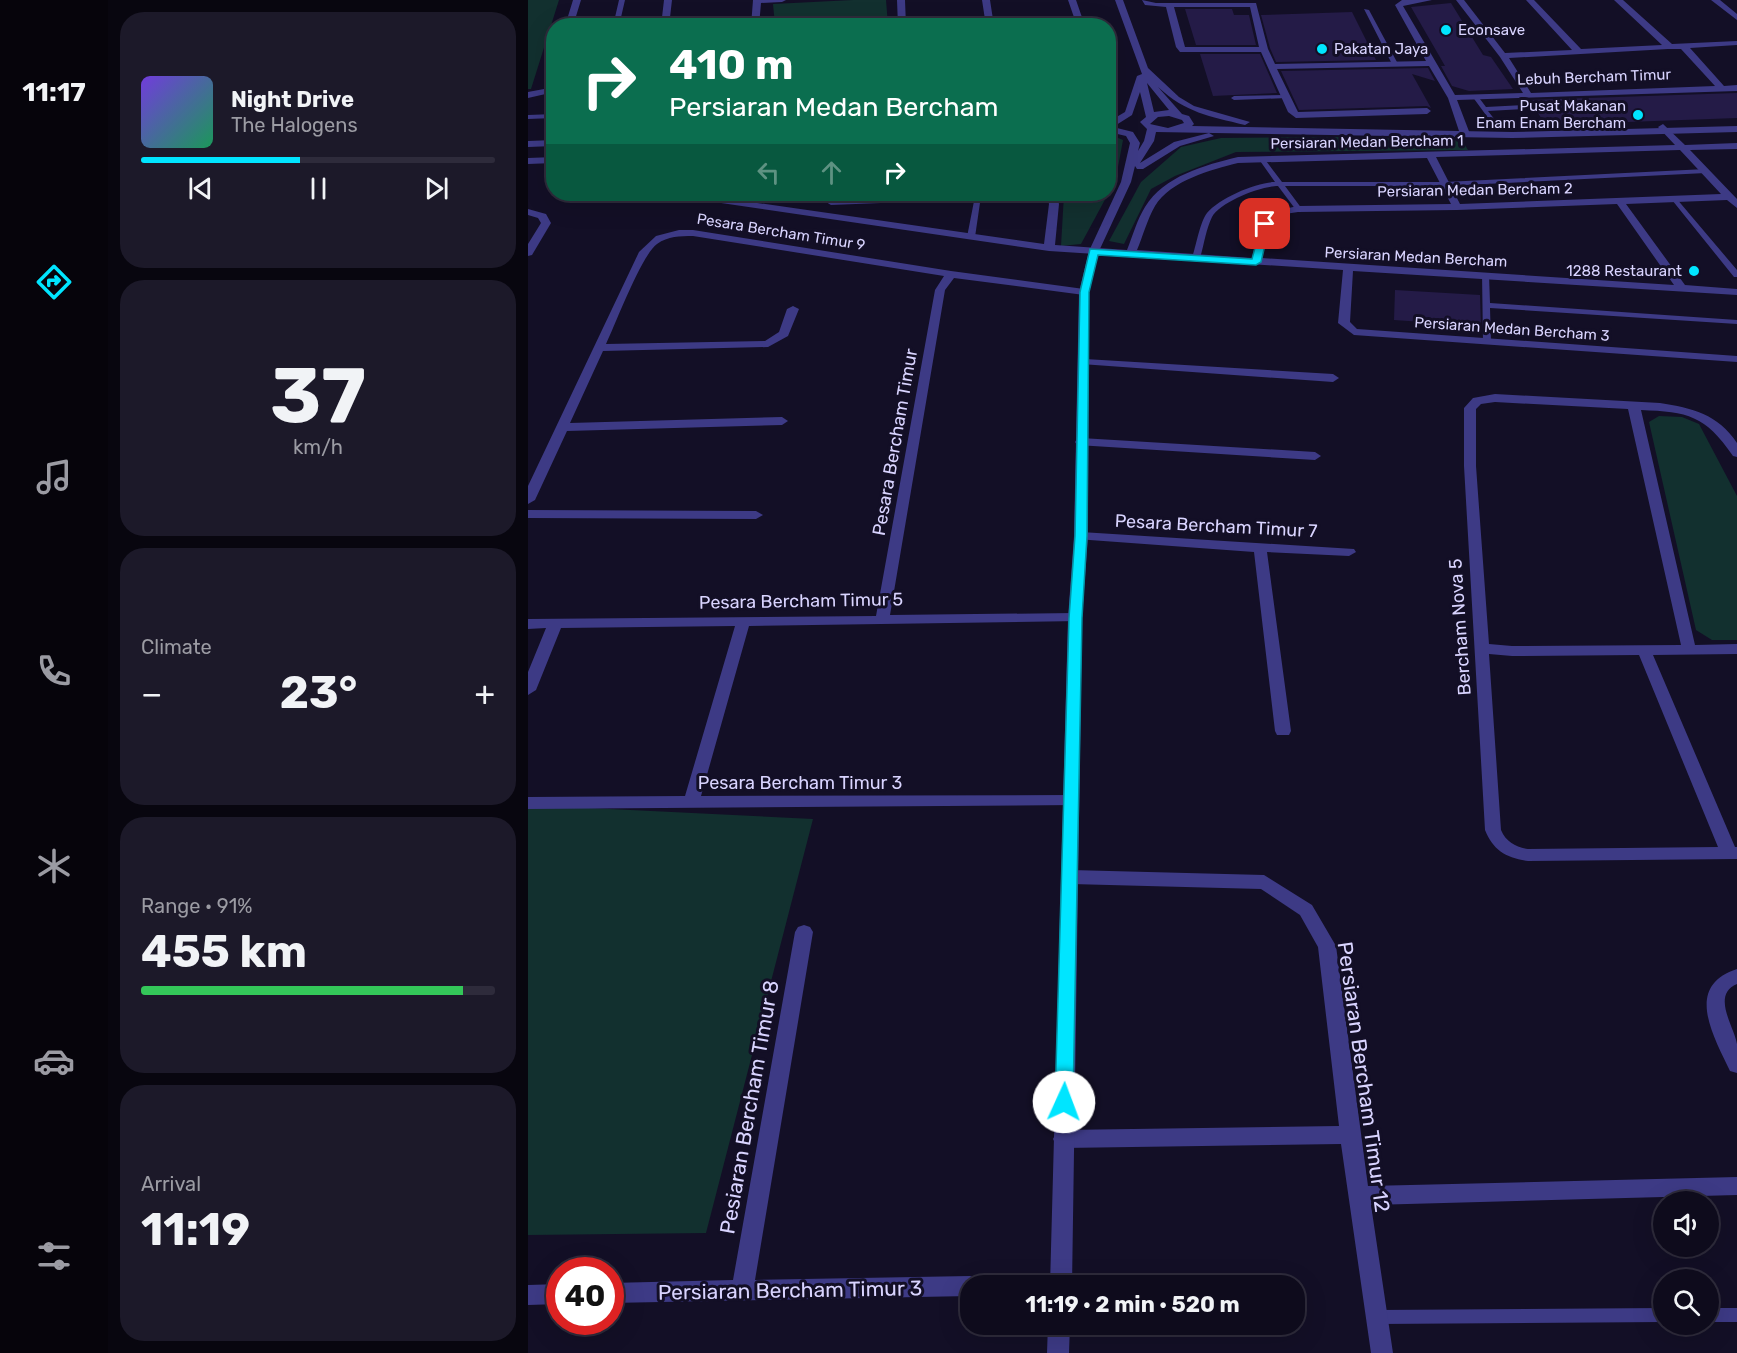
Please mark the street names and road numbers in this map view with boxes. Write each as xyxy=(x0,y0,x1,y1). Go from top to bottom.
street label: Lebuh Bercham Timur xyxy=(1517,65,1672,89)
street label: Persiaran Medan Bercham 1 xyxy=(1270,131,1464,153)
street label: Persiaran Medan Bercham 2 xyxy=(1377,179,1573,201)
street label: Pesara Bercham Timur 9 xyxy=(696,210,867,254)
street label: Persiaran Medan Bercham xyxy=(1324,243,1508,271)
street label: Persiaran Medan Bercham 3 xyxy=(1414,313,1610,345)
street label: Pesara Bercham Timur xyxy=(868,347,922,537)
street label: Pesara Bercham Timur 7 xyxy=(1114,510,1318,542)
street label: Bercham Nova 5 xyxy=(1444,558,1476,696)
street label: Pesara Bercham Timur 5 xyxy=(699,588,903,614)
street label: Pesara Bercham Timur 3 xyxy=(698,772,902,794)
street label: Persiaran Bercham Timur 12 xyxy=(1333,940,1395,1214)
street label: Pesiaran Bercham Timur 8 xyxy=(714,978,784,1236)
street label: Persiaran Bercham Timur 3 xyxy=(658,1275,922,1305)

